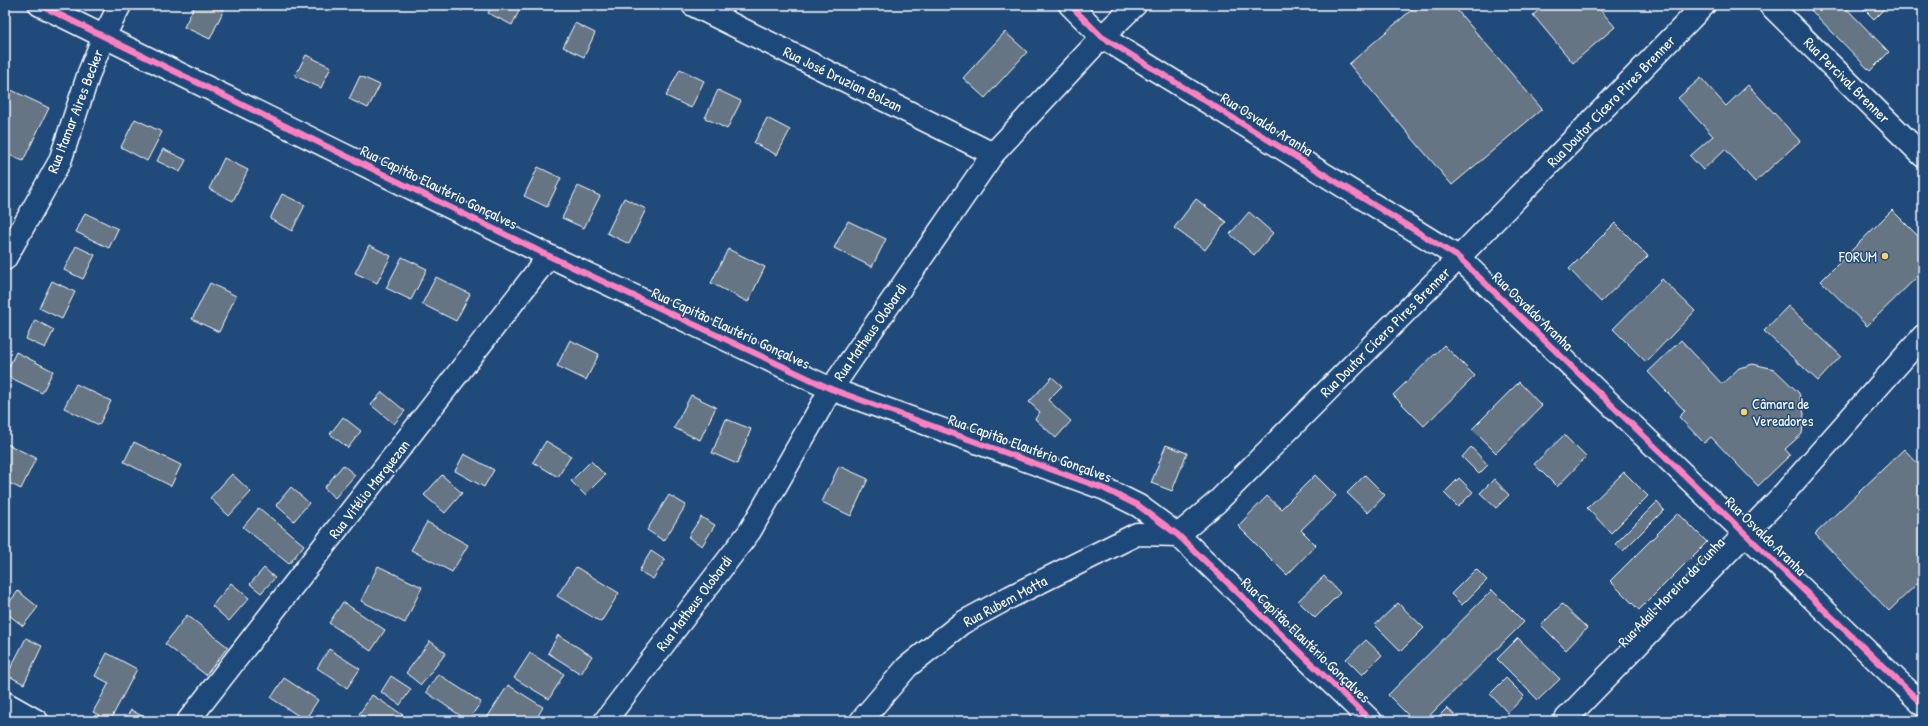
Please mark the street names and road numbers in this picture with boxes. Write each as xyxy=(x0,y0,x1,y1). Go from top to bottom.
street label: Rua Doutor Cícero Pires Brenner xyxy=(1542,30,1680,172)
street label: Rua Percival Brenner xyxy=(1799,32,1895,128)
street label: Rua José Druzian Bolzan xyxy=(780,41,906,117)
street label: Rua Itamar Aires Becker xyxy=(42,46,108,176)
street label: Rua Osvaldo Aranha xyxy=(1217,87,1317,161)
street label: Rua Capitão Elautério Gonçalves xyxy=(357,140,521,234)
street label: Rua Doutor Cícero Pires Brenner xyxy=(1315,262,1455,402)
street label: Rua Osvaldo Aranha xyxy=(1488,267,1578,355)
street label: Rua Matheus Olobardi xyxy=(828,279,912,385)
street label: Rua Capitão Elautério Gonçalves xyxy=(648,282,814,374)
street label: Rua Capitão Elautério Gonçalves xyxy=(945,409,1115,487)
street label: Rua Vitélio Marquezan xyxy=(324,435,414,543)
street label: Rua Osvaldo Aranha xyxy=(1721,492,1811,580)
street label: Rua Adail Moreira da Cunha xyxy=(1613,532,1729,652)
street label: Rua Matheus Olobardi xyxy=(651,551,737,655)
street label: Rua Rubem Motta xyxy=(959,570,1051,632)
street label: Rua Capitão Elautério Gonçalves xyxy=(1237,573,1375,708)

